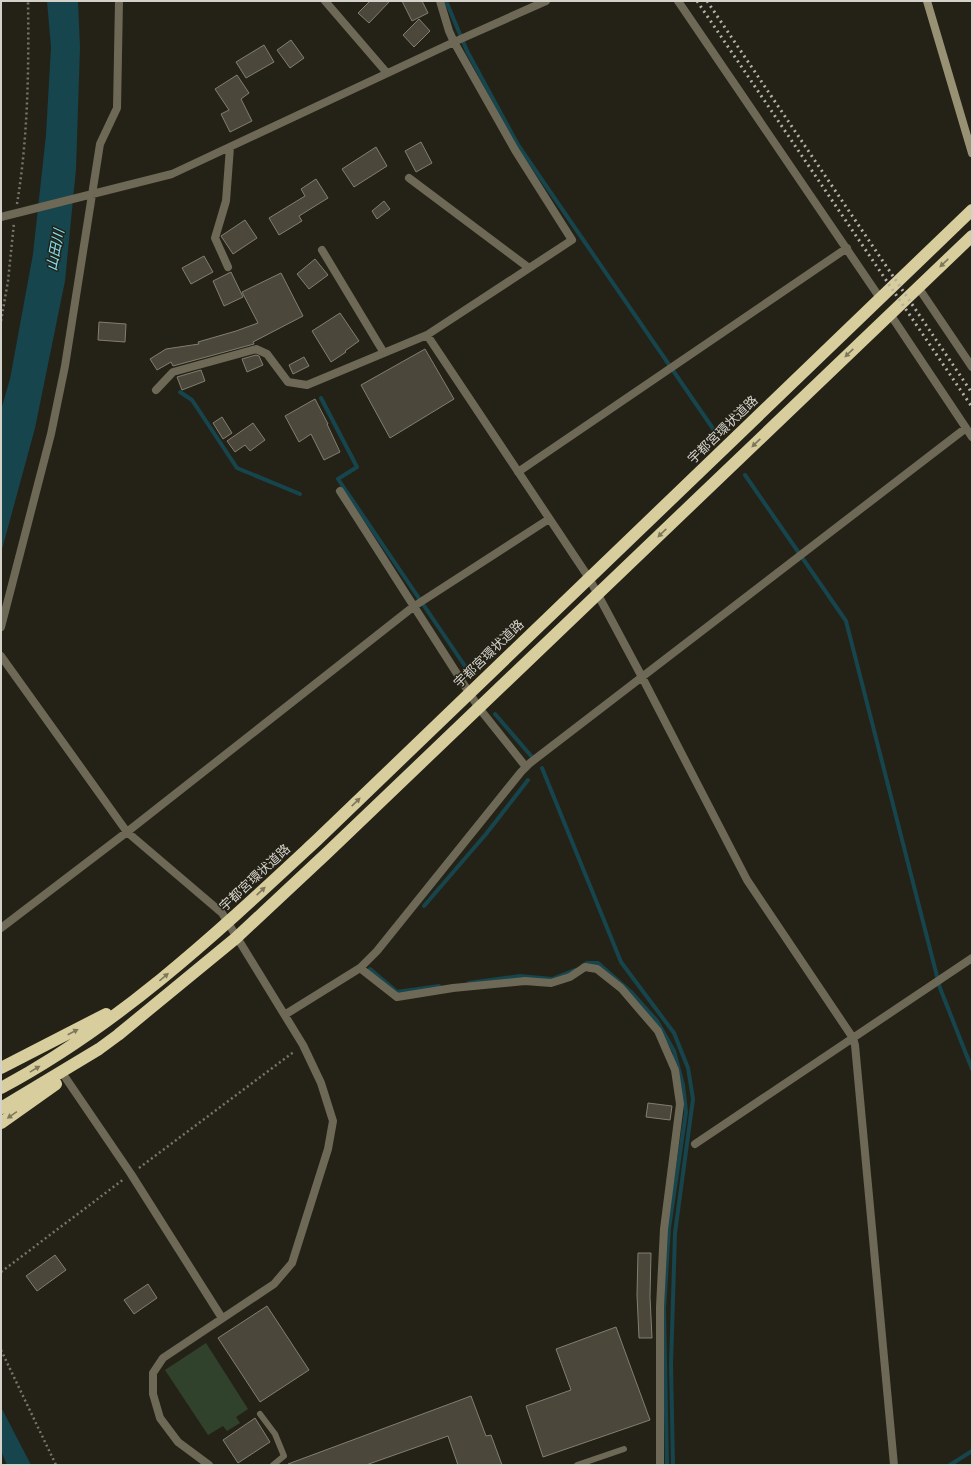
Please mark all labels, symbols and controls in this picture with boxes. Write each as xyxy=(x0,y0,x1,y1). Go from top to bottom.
water label: 山田川 xyxy=(42,226,70,273)
one-way arrow xyxy=(939,258,949,268)
one-way arrow xyxy=(844,348,854,357)
street label: 宇都宮環状道路 xyxy=(684,392,762,468)
one-way arrow xyxy=(750,438,761,447)
one-way arrow xyxy=(657,528,667,537)
street label: 宇都宮環状道路 xyxy=(450,616,528,692)
one-way arrow xyxy=(351,797,361,807)
street label: 宇都宮環状道路 xyxy=(216,840,294,916)
one-way arrow xyxy=(256,887,266,896)
one-way arrow xyxy=(158,973,169,982)
one-way arrow xyxy=(67,1029,79,1035)
one-way arrow xyxy=(29,1065,41,1072)
one-way arrow xyxy=(7,1111,17,1119)

